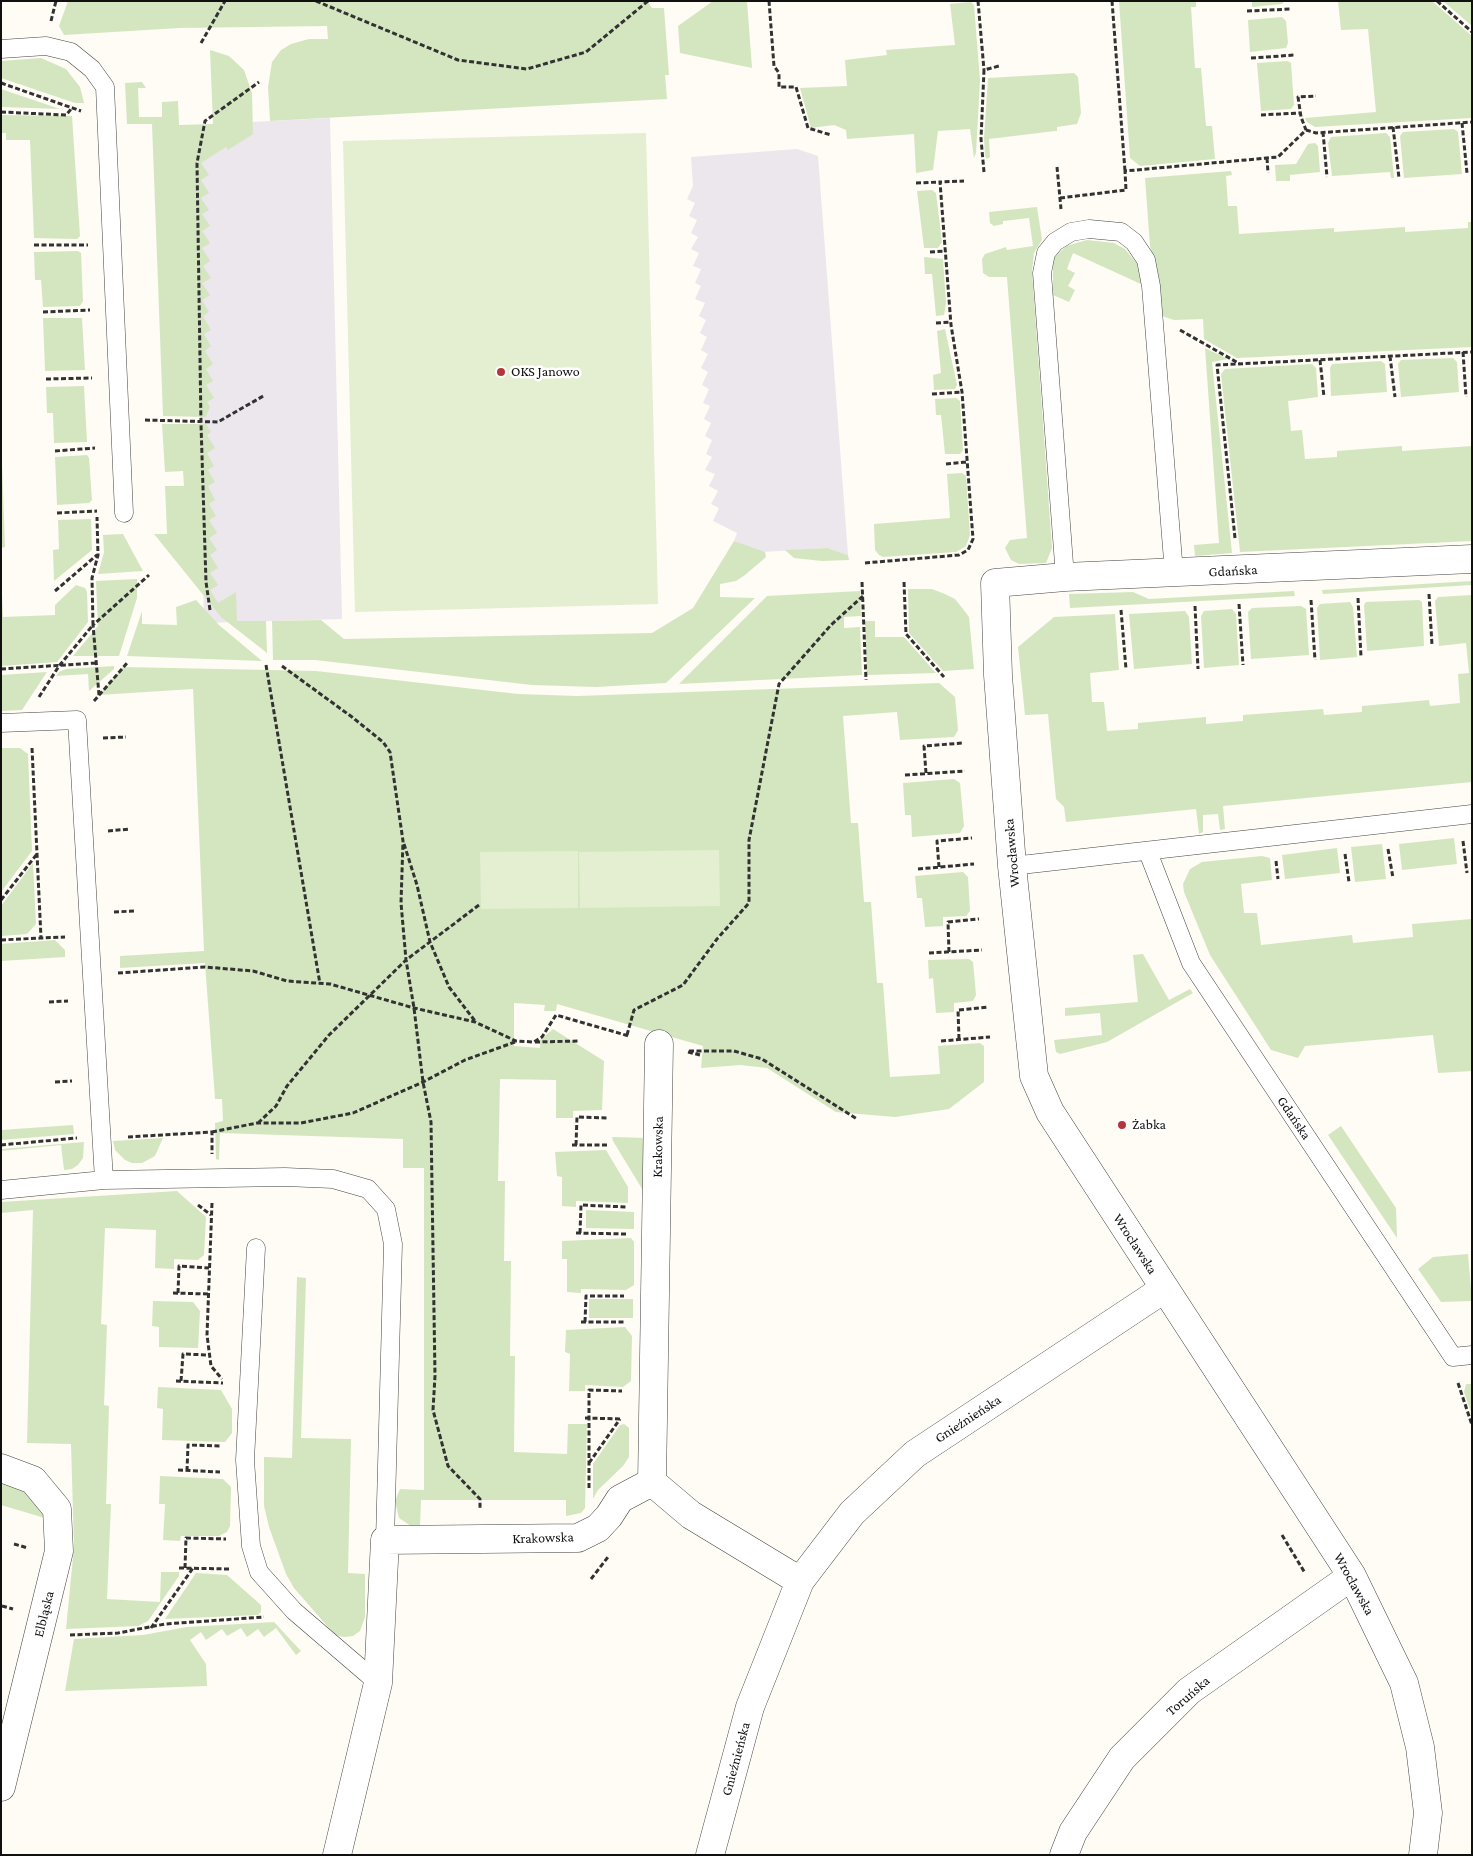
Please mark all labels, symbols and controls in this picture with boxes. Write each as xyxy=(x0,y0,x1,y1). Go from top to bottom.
place label: OKS Janowo xyxy=(511,364,580,380)
marker: OKS Janowo xyxy=(495,366,507,378)
street label: Gdańska xyxy=(1208,561,1258,581)
street label: Wrocławska xyxy=(1001,818,1023,888)
street label: Gdańska xyxy=(1273,1093,1315,1143)
street label: Krakowska xyxy=(649,1116,667,1178)
place label: Żabka xyxy=(1132,1117,1166,1133)
marker: Żabka xyxy=(1116,1119,1128,1131)
street label: Wrocławska xyxy=(1109,1211,1161,1277)
street label: Gnieźnieńska xyxy=(932,1391,1004,1447)
street label: Krakowska xyxy=(512,1529,574,1547)
street label: Wrocławska xyxy=(1330,1550,1378,1618)
street label: Elbląska xyxy=(30,1589,58,1639)
street label: Toruńska xyxy=(1163,1672,1213,1720)
street label: Gnieźnieńska xyxy=(718,1720,754,1798)

